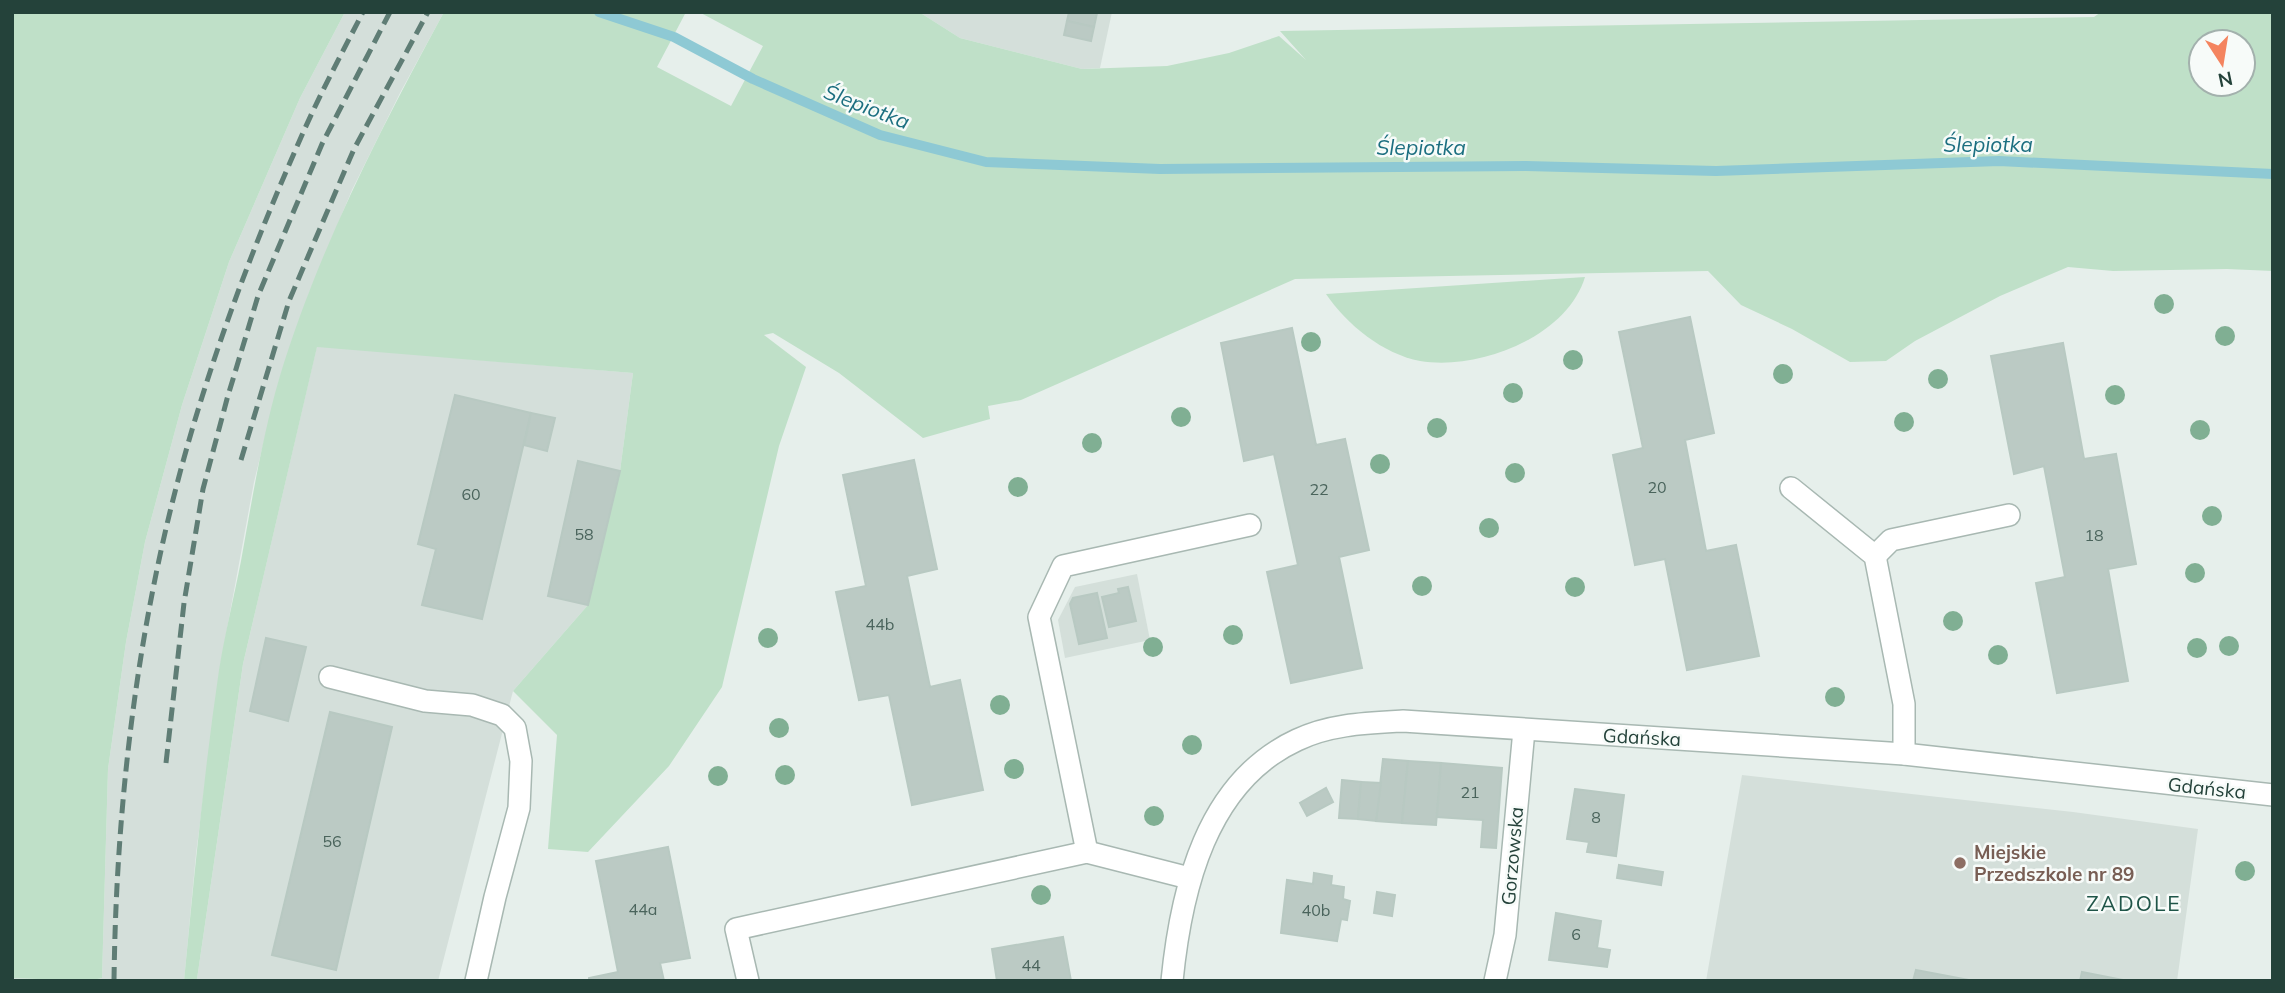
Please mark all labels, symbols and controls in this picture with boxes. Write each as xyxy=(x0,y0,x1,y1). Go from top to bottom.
north arrow xyxy=(2187,28,2257,98)
text: N xyxy=(2216,66,2235,93)
water label: Ślepiotka xyxy=(820,78,914,134)
water label: Ślepiotka xyxy=(1943,131,2033,157)
water label: Ślepiotka xyxy=(1376,134,1466,160)
house number: 20 xyxy=(1647,477,1667,497)
house number: 22 xyxy=(1309,479,1329,499)
house number: 60 xyxy=(461,484,481,504)
house number: 58 xyxy=(574,524,594,544)
house number: 18 xyxy=(2084,525,2104,545)
house number: 44b xyxy=(866,614,894,634)
street label: Gdańska xyxy=(1602,723,1682,751)
street label: Gdańska xyxy=(2167,772,2247,804)
house number: 21 xyxy=(1460,782,1480,802)
street label: Gorzowska xyxy=(1496,806,1528,906)
house number: 8 xyxy=(1591,807,1601,827)
house number: 56 xyxy=(322,831,342,851)
place label: Miejskie Przedszkole nr 89 xyxy=(1974,840,2135,886)
marker: Miejskie Przedszkole nr 89 xyxy=(1952,855,1968,871)
district label: ZADOLE xyxy=(2086,890,2182,916)
house number: 44a xyxy=(629,899,657,919)
house number: 40b xyxy=(1302,900,1330,920)
house number: 6 xyxy=(1571,924,1581,944)
house number: 44 xyxy=(1021,955,1041,975)

